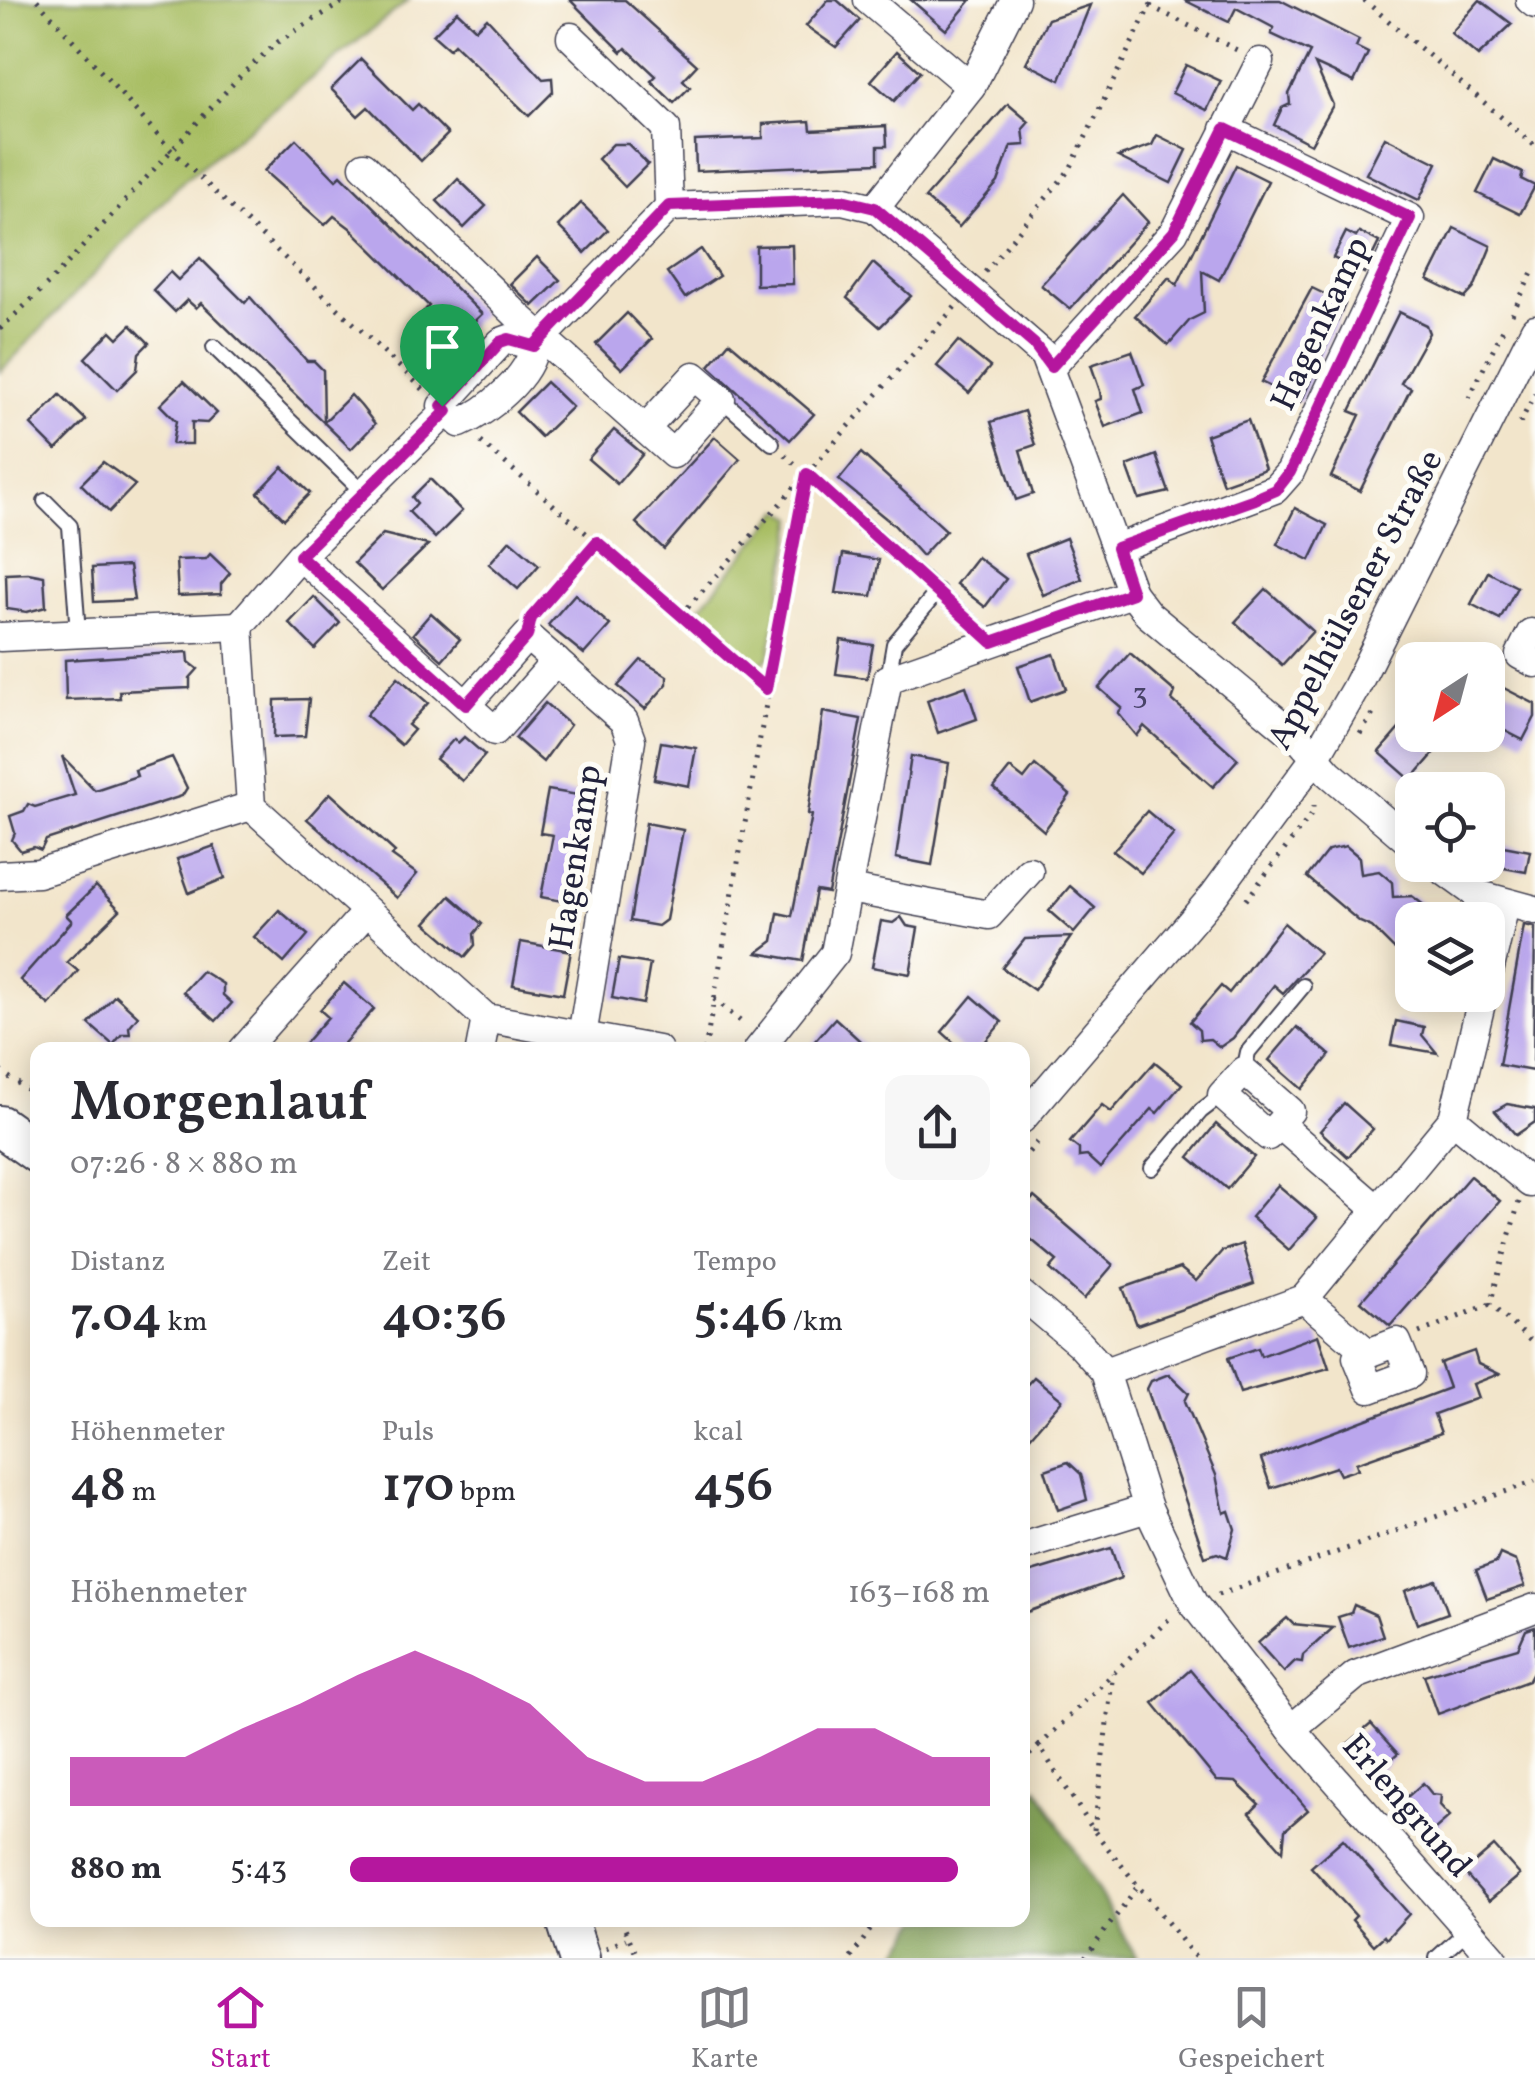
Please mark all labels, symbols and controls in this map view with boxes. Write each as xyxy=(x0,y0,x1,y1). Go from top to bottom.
street label: Hagenkamp xyxy=(1261,230,1383,419)
pin xyxy=(400,304,485,407)
icon: arrive xyxy=(415,319,470,374)
street label: Appelhülsener Straße xyxy=(1257,442,1456,759)
north arrow xyxy=(1395,642,1505,752)
map controls xyxy=(1395,642,1505,1012)
house number: 3 xyxy=(1132,674,1148,716)
street label: Hagenkamp xyxy=(539,762,615,953)
button: locate xyxy=(1395,772,1505,882)
button: layers xyxy=(1395,902,1505,1012)
text: Morgenlauf xyxy=(70,1067,368,1143)
button: share xyxy=(885,1075,990,1180)
text: 07:26 · 8 × 880 m xyxy=(70,1143,298,1187)
text: Distanz xyxy=(70,1243,165,1282)
text: Zeit xyxy=(382,1243,431,1282)
text: Tempo xyxy=(693,1243,777,1282)
text: 7.04 xyxy=(70,1282,162,1352)
text: 40:36 xyxy=(382,1282,507,1352)
text: 5:46 xyxy=(693,1282,787,1352)
text: km xyxy=(162,1303,208,1342)
text: /km xyxy=(787,1303,843,1342)
text: Höhenmeter xyxy=(70,1413,225,1452)
text: Puls xyxy=(382,1413,434,1452)
text: kcal xyxy=(693,1413,743,1452)
text: 48 xyxy=(70,1452,126,1522)
text: 170 xyxy=(382,1452,454,1522)
text: 456 xyxy=(693,1452,773,1522)
text: m xyxy=(126,1473,156,1512)
text: bpm xyxy=(454,1473,516,1512)
text: Höhenmeter xyxy=(70,1572,247,1616)
text: 163–168 m xyxy=(848,1572,990,1616)
street label: Erlengrund xyxy=(1330,1725,1482,1889)
text: 880 m xyxy=(70,1848,162,1892)
text: 5:43 xyxy=(230,1848,287,1892)
tab: Start xyxy=(210,1980,271,2079)
tab: Karte xyxy=(691,1980,758,2079)
tab: Gespeichert xyxy=(1178,1980,1325,2079)

